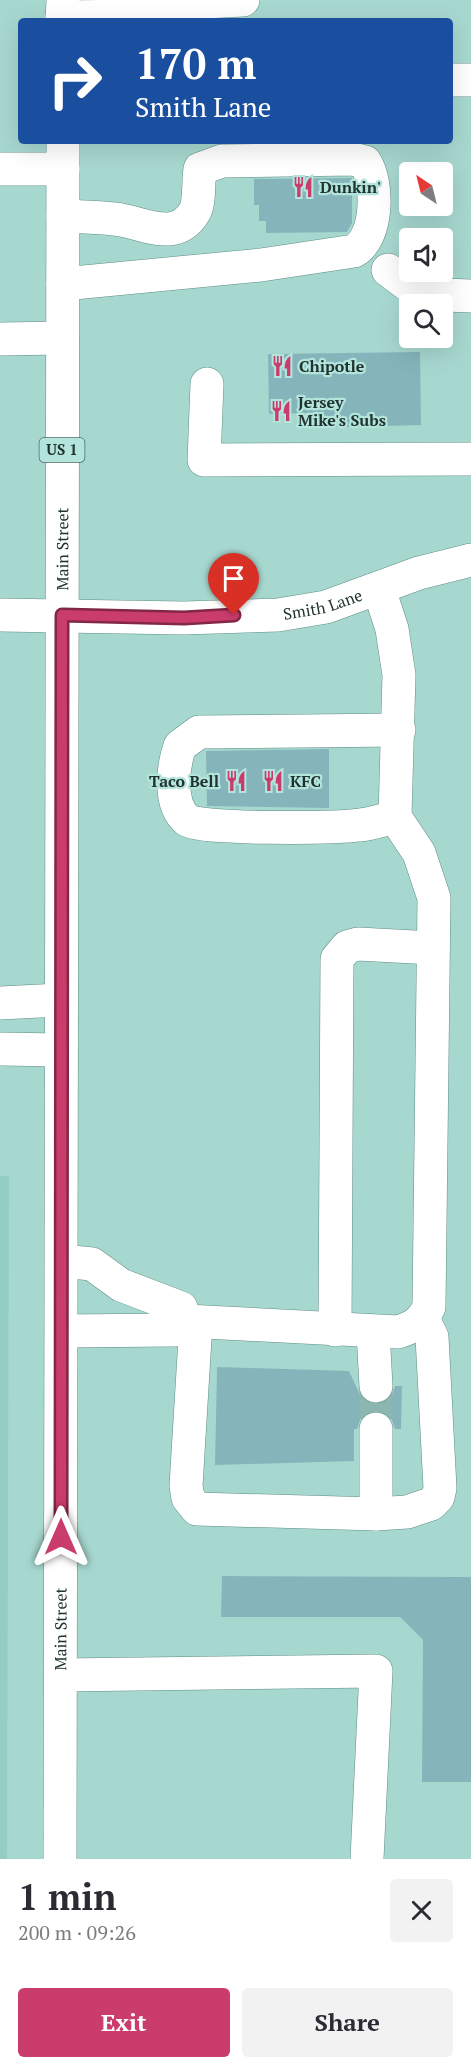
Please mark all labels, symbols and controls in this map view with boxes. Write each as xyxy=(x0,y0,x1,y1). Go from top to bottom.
text: 170 m xyxy=(135,35,256,91)
icon: right xyxy=(36,42,114,120)
text: Smith Lane xyxy=(135,89,271,125)
north arrow xyxy=(399,162,453,216)
map controls xyxy=(399,162,453,348)
restaurant icon: Dunkin' xyxy=(291,175,315,199)
place label: Dunkin' xyxy=(320,176,381,198)
button: sound xyxy=(399,228,453,282)
button: search xyxy=(399,294,453,348)
restaurant icon: Chipotle xyxy=(270,354,294,378)
place label: Chipotle xyxy=(299,355,365,377)
place label: Jersey Mike's Subs xyxy=(298,391,386,431)
restaurant icon: Jersey Mike's Subs xyxy=(269,399,293,423)
road number: US 1 xyxy=(40,438,84,462)
street label: Main Street xyxy=(51,507,73,590)
pin xyxy=(208,553,259,615)
icon: arrive xyxy=(217,562,250,595)
street label: Smith Lane xyxy=(282,584,365,625)
restaurant icon: Taco Bell xyxy=(224,769,248,793)
restaurant icon: KFC xyxy=(261,769,285,793)
place label: Taco Bell xyxy=(149,770,219,792)
place label: KFC xyxy=(290,770,321,792)
position arrow xyxy=(29,1505,93,1569)
street label: Main Street xyxy=(49,1587,71,1670)
text: 1 min xyxy=(18,1873,116,1920)
button: close xyxy=(390,1879,453,1942)
text: 200 m · 09:26 xyxy=(18,1919,136,1946)
button: Exit xyxy=(18,1988,230,2057)
button: Share xyxy=(242,1988,453,2057)

